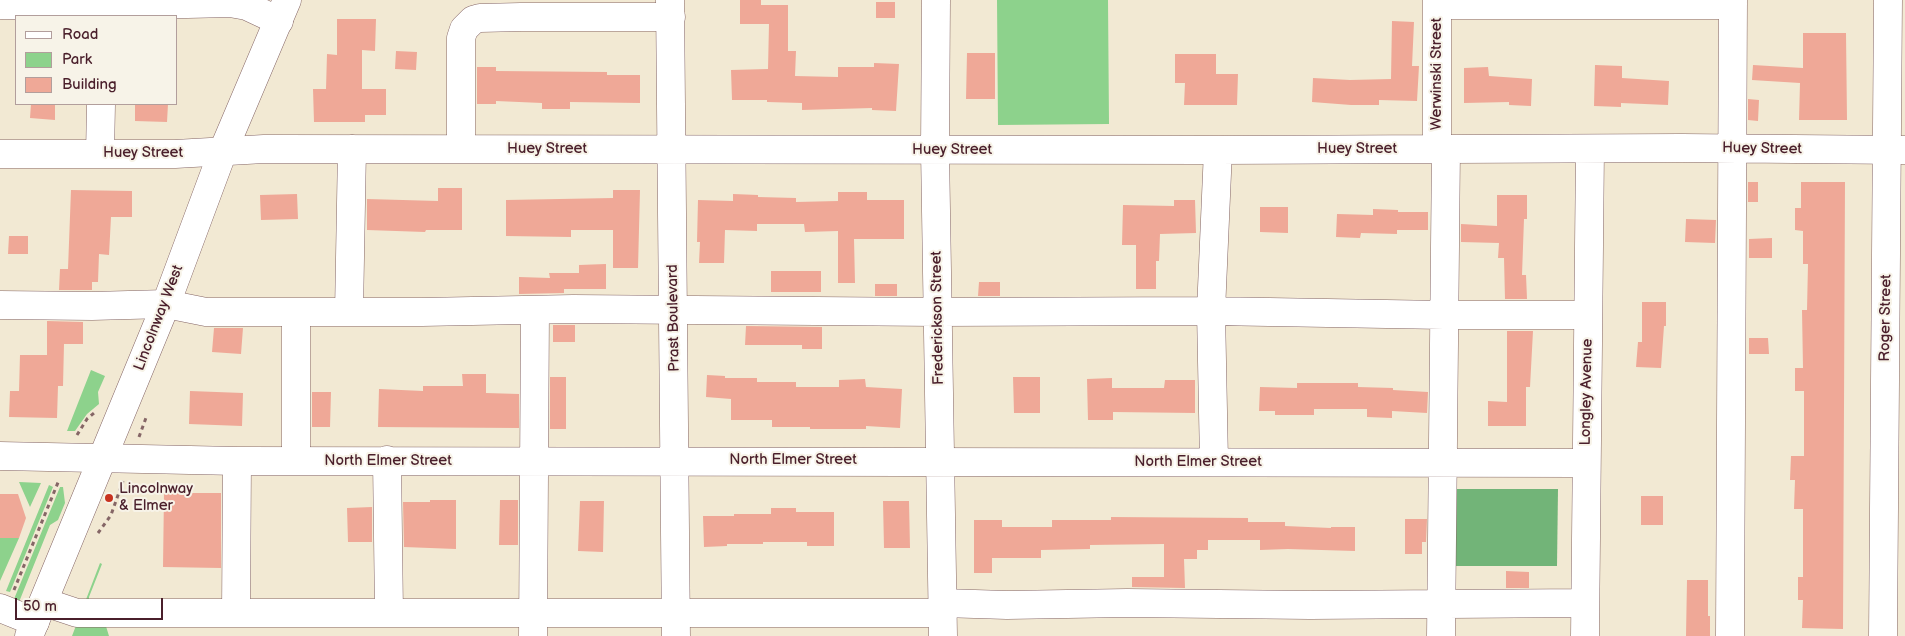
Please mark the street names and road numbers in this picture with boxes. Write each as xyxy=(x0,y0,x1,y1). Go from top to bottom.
street label: Werwinski Street xyxy=(1428,18,1446,130)
street label: Huey Street xyxy=(1722,139,1802,159)
street label: Huey Street xyxy=(507,140,587,158)
street label: Huey Street xyxy=(1317,140,1397,158)
street label: Huey Street xyxy=(912,141,992,159)
street label: Huey Street xyxy=(103,144,183,162)
street label: Frederickson Street xyxy=(928,251,948,385)
street label: Lincolnway West xyxy=(131,263,187,373)
street label: Prast Boulevard xyxy=(664,264,684,372)
street label: Roger Street xyxy=(1876,274,1896,362)
street label: Longley Avenue xyxy=(1577,338,1597,446)
street label: North Elmer Street xyxy=(729,451,857,469)
street label: North Elmer Street xyxy=(324,452,452,470)
street label: North Elmer Street xyxy=(1134,453,1262,471)

